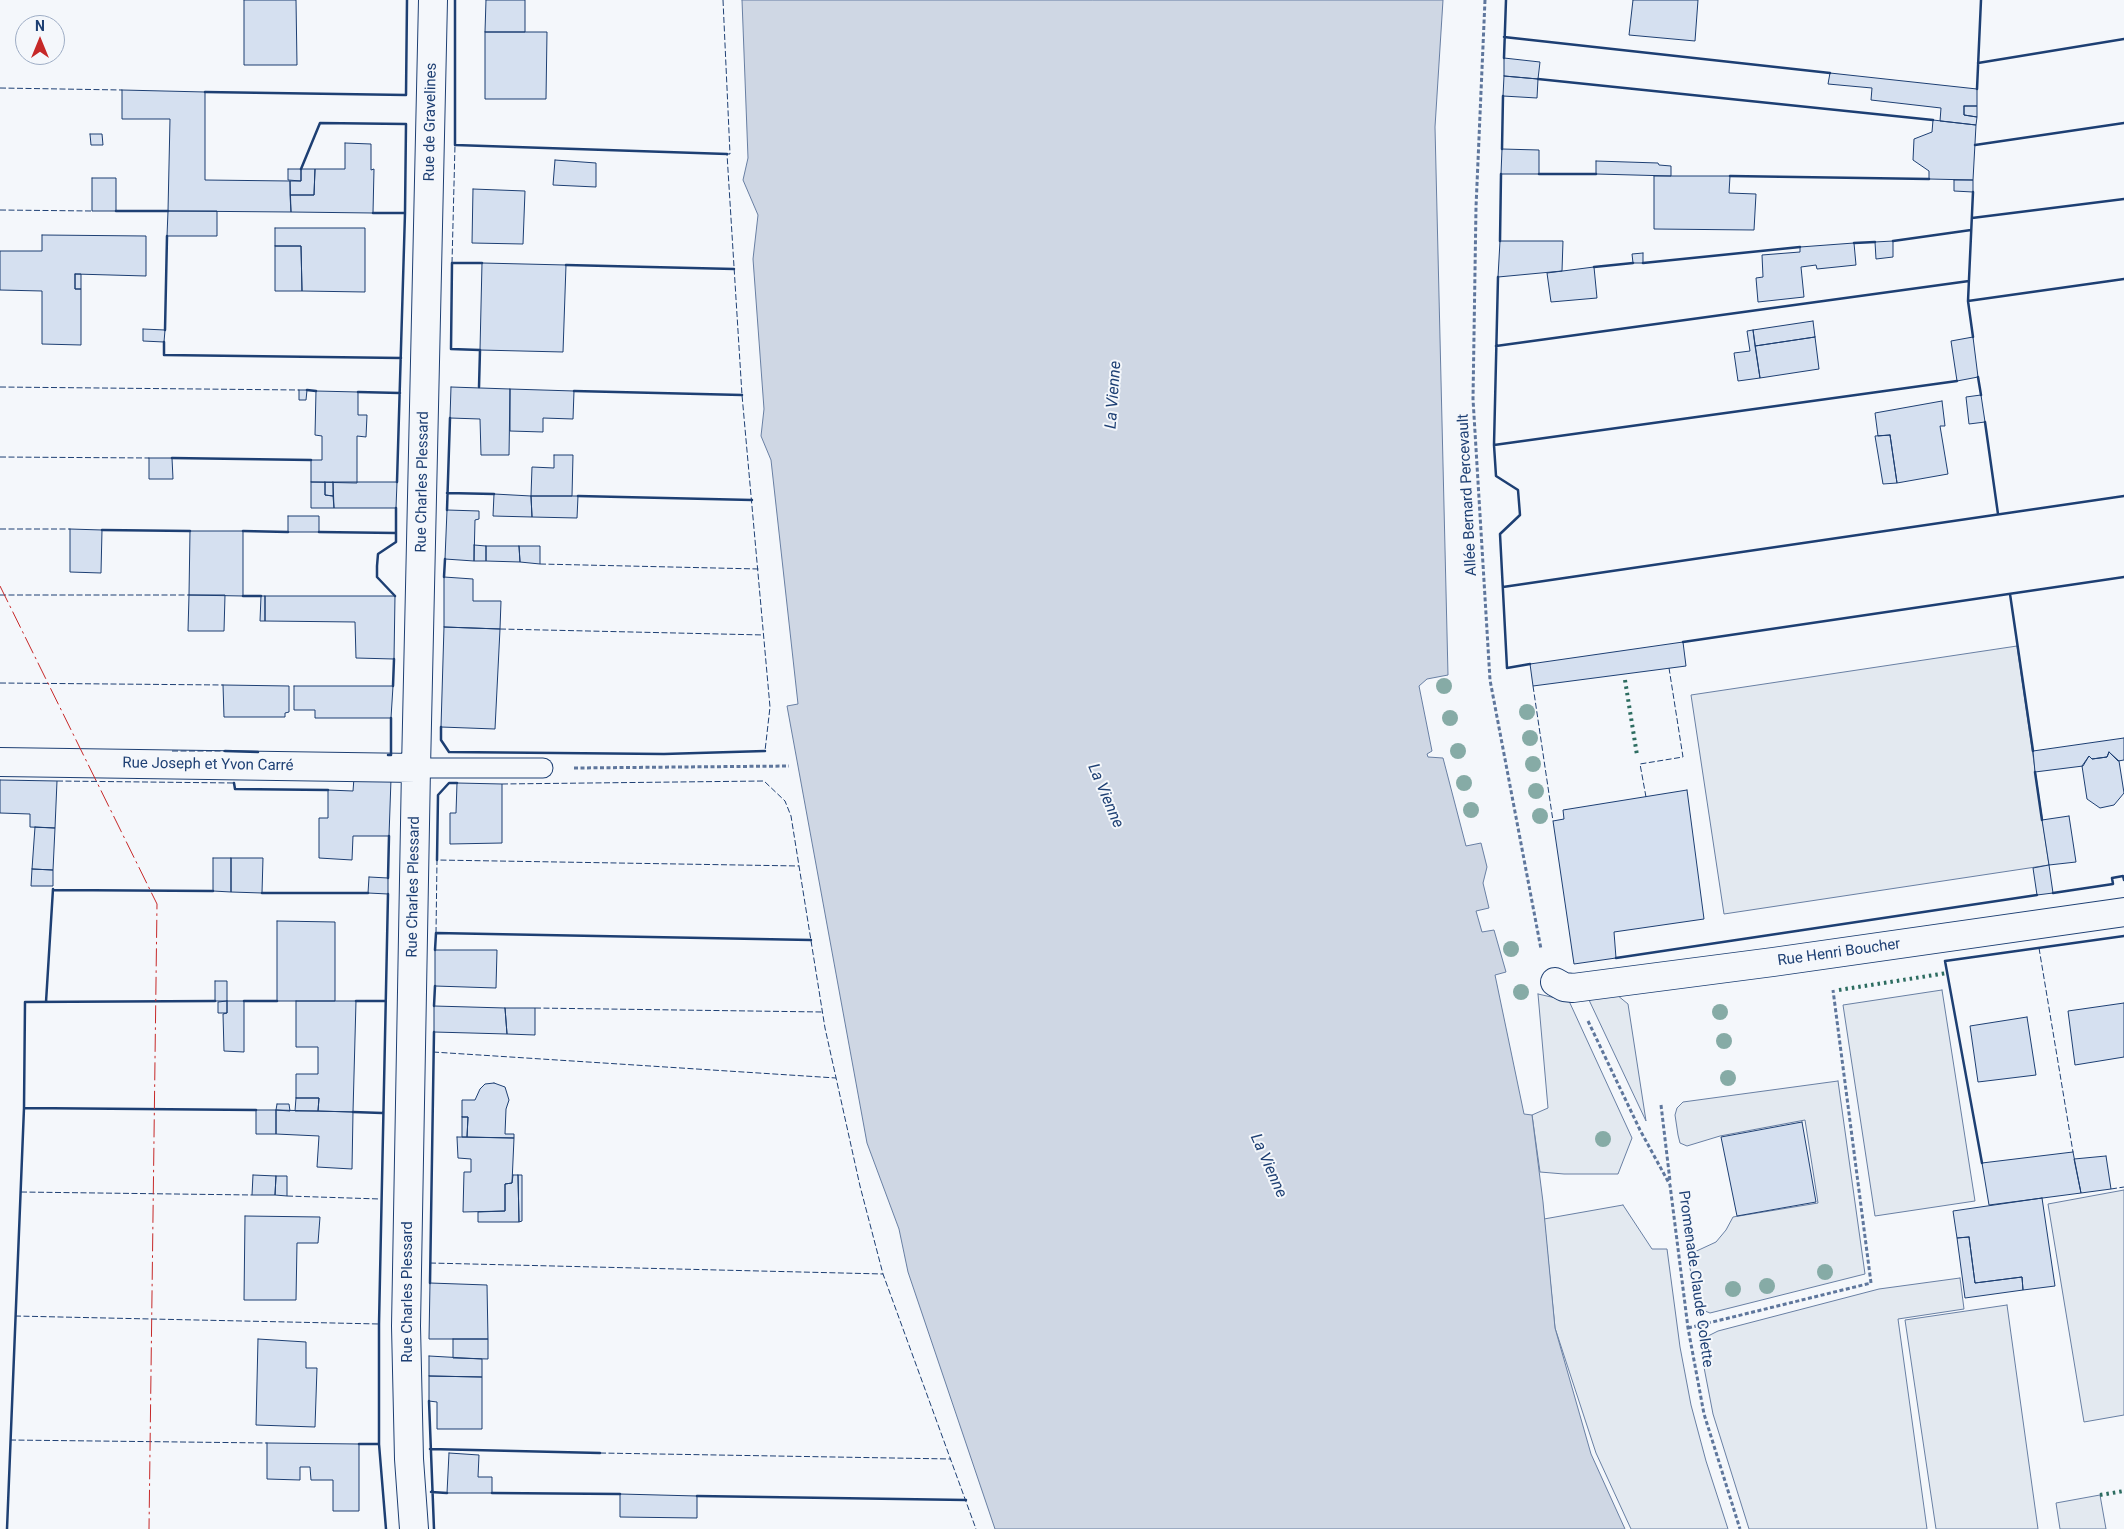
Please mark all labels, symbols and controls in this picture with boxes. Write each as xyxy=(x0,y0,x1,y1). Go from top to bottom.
north arrow xyxy=(15,15,65,65)
text: N xyxy=(35,18,45,34)
street label: Rue de Gravelines xyxy=(421,62,441,182)
water label: La Vienne xyxy=(1102,360,1126,430)
street label: Rue Charles Plessard xyxy=(413,411,433,553)
street label: Allée Bernard Percevault xyxy=(1455,413,1481,577)
street label: Rue Joseph et Yvon Carré xyxy=(122,755,294,775)
water label: La Vienne xyxy=(1083,761,1127,831)
street label: Rue Charles Plessard xyxy=(404,816,424,958)
street label: Rue Henri Boucher xyxy=(1776,935,1902,971)
water label: La Vienne xyxy=(1245,1131,1291,1201)
street label: Promenade Claude Colette xyxy=(1674,1189,1716,1369)
street label: Rue Charles Plessard xyxy=(399,1221,417,1363)

